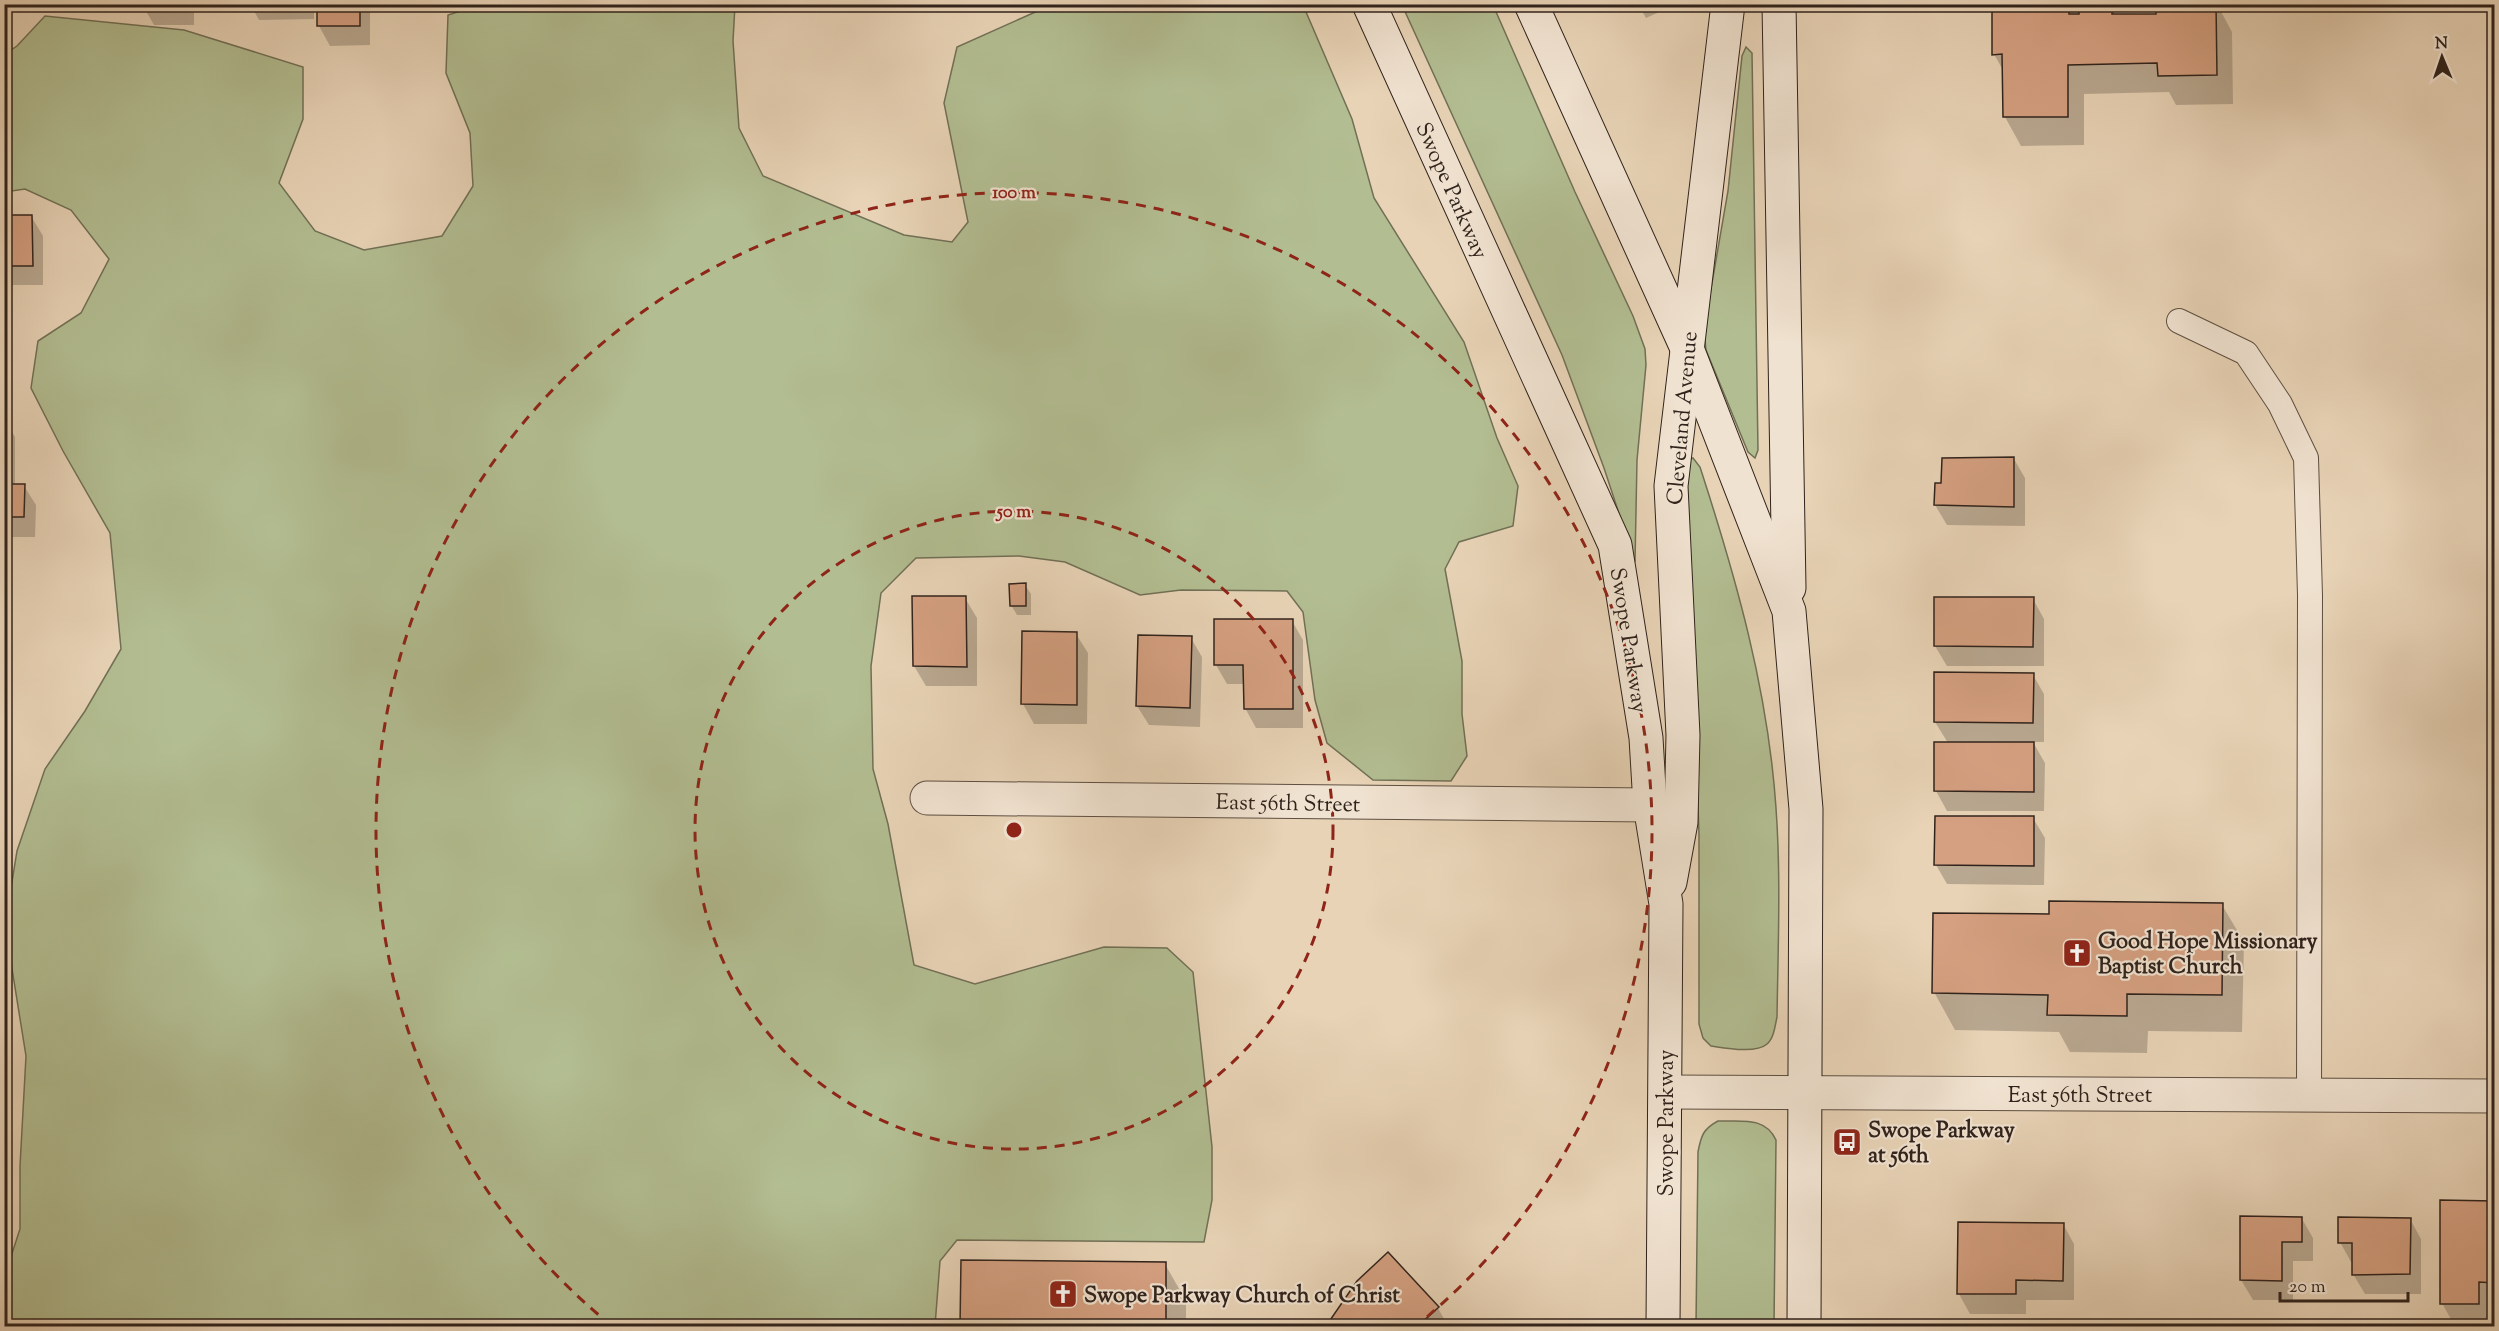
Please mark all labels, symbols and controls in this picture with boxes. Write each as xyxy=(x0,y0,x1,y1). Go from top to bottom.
north arrow xyxy=(2412,27,2472,87)
text: N xyxy=(2435,33,2449,56)
street label: Swope Parkway xyxy=(1406,118,1495,265)
text: 100 m xyxy=(992,181,1036,207)
street label: Cleveland Avenue xyxy=(1660,330,1708,506)
text: 50 m xyxy=(995,500,1031,526)
street label: Swope Parkway xyxy=(1600,565,1654,715)
street label: East 56th Street xyxy=(1215,788,1361,822)
centre of rings xyxy=(1004,820,1024,840)
place label: Good Hope Missionary Baptist Church xyxy=(2098,927,2318,984)
church icon: Good Hope Missionary Baptist Church xyxy=(2061,937,2093,969)
street label: Swope Parkway xyxy=(1652,1050,1684,1196)
street label: East 56th Street xyxy=(2008,1081,2153,1113)
place label: Swope Parkway at 56th xyxy=(1868,1116,2015,1173)
bus stop icon: Swope Parkway at 56th xyxy=(1831,1126,1863,1158)
scale bar xyxy=(2280,1265,2408,1303)
text: 20 m xyxy=(2289,1275,2326,1301)
church icon: Swope Parkway Church of Christ xyxy=(1047,1278,1079,1310)
place label: Swope Parkway Church of Christ xyxy=(1084,1281,1400,1313)

